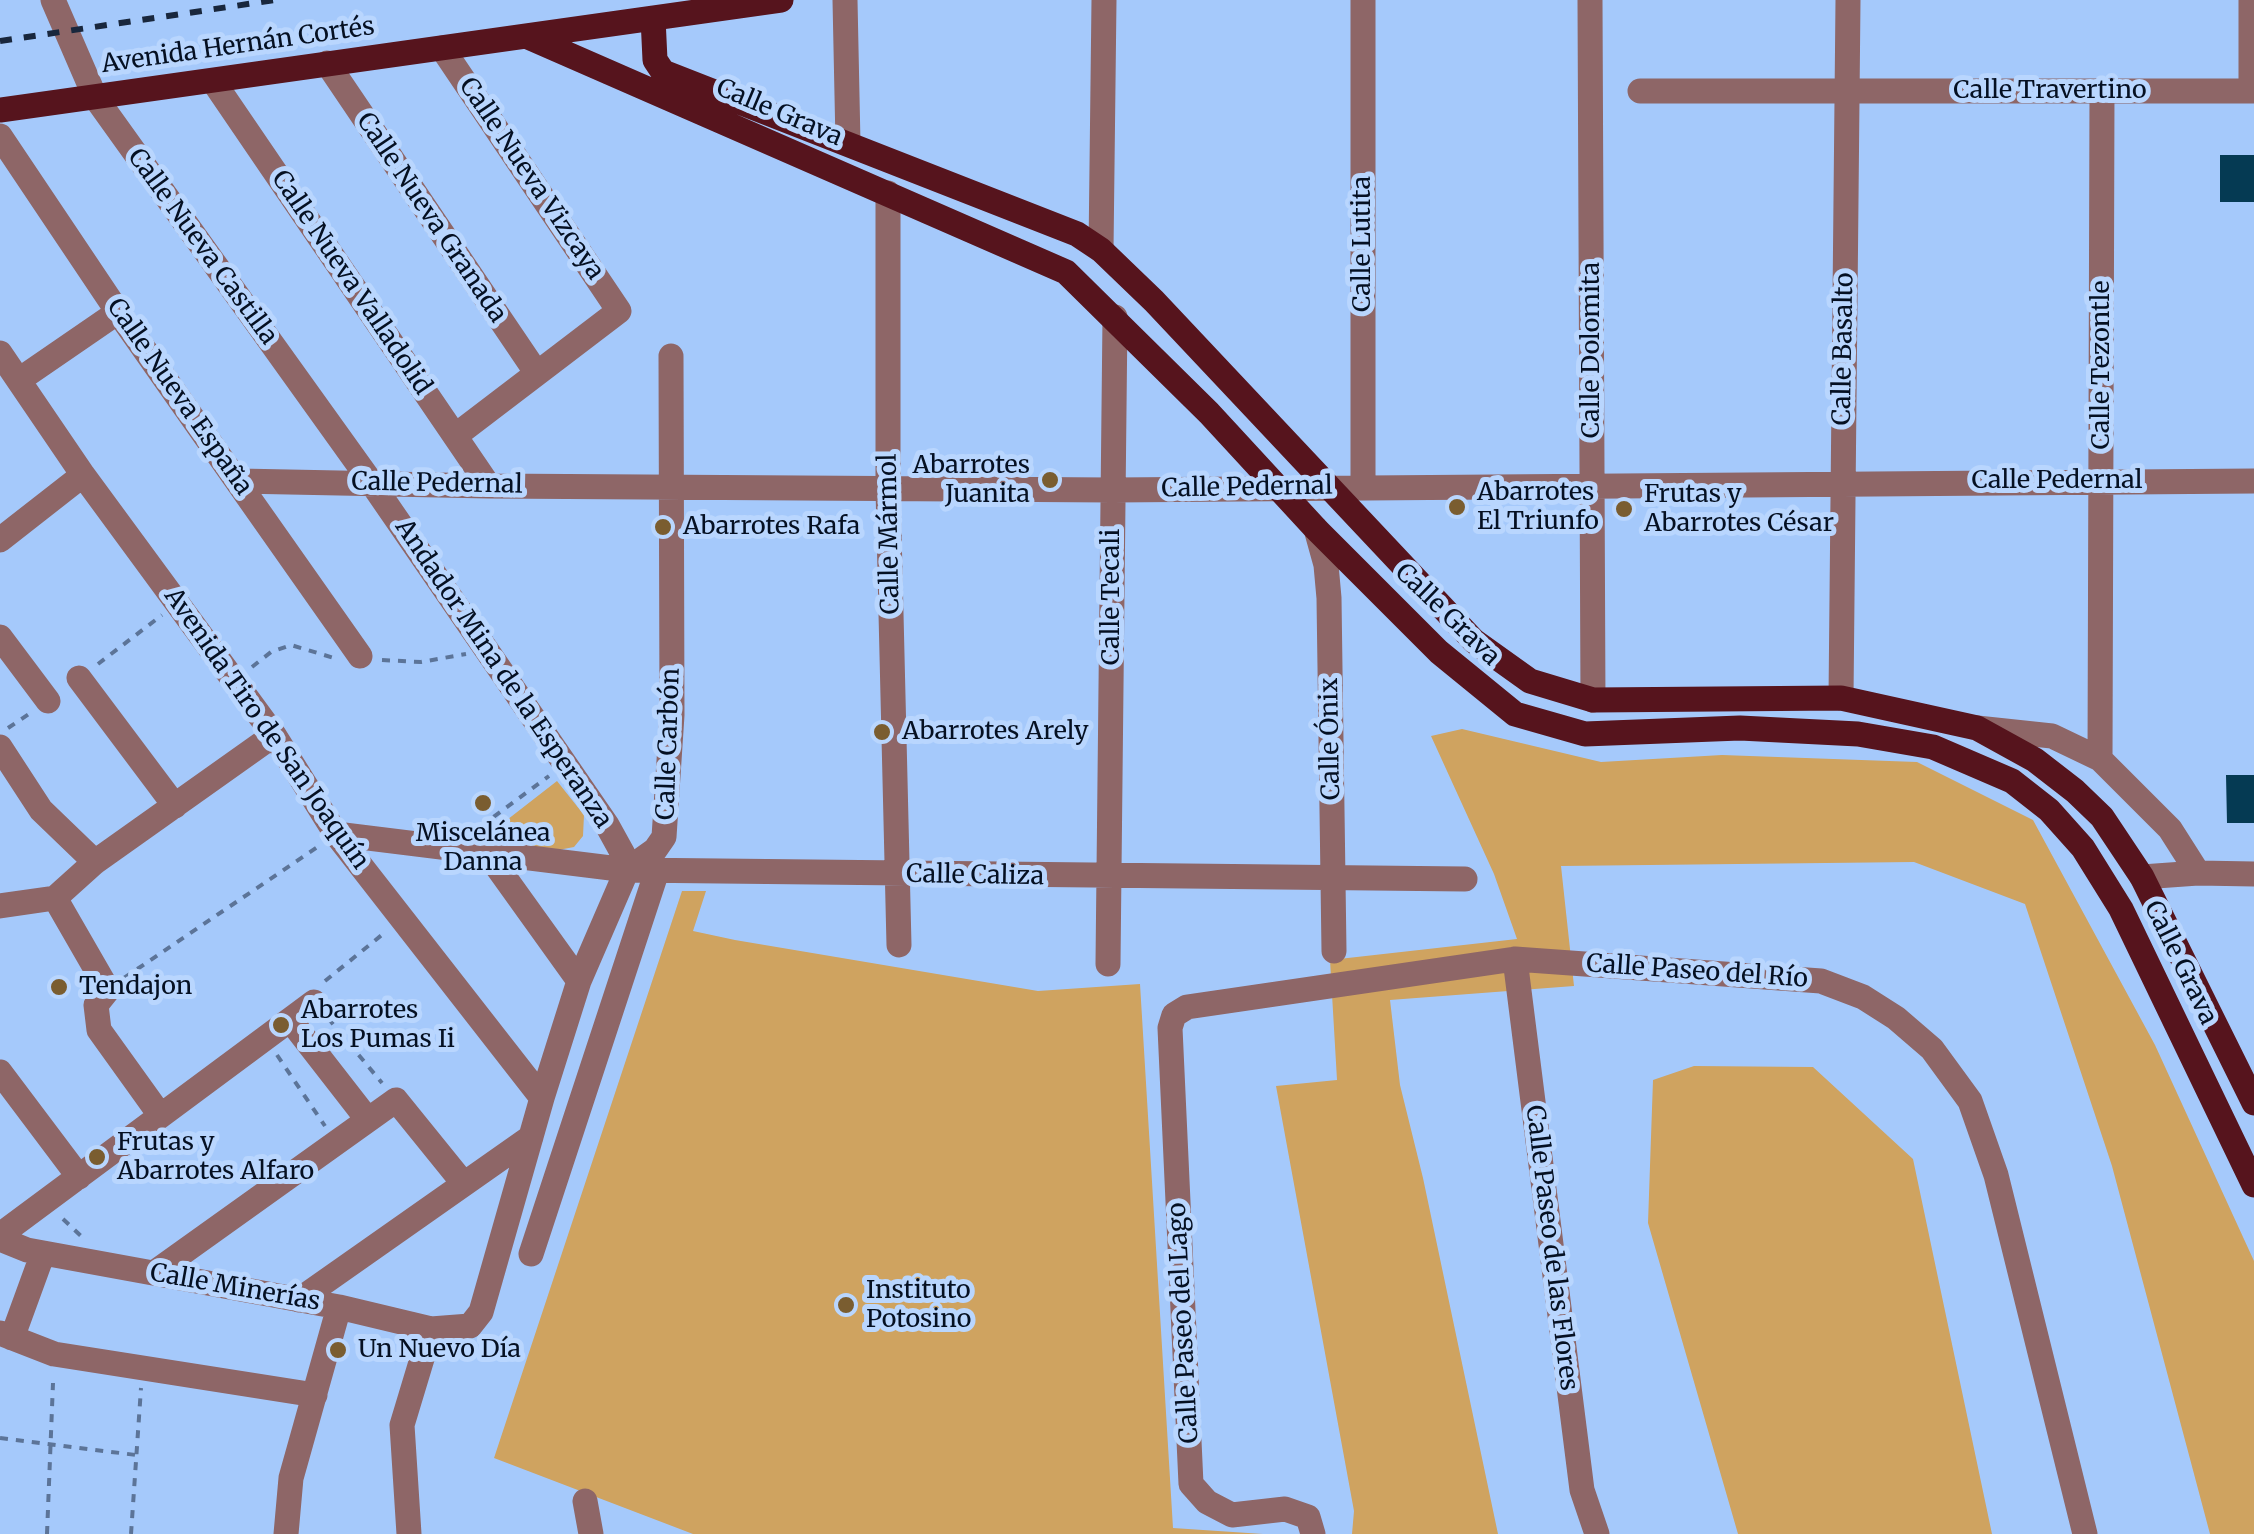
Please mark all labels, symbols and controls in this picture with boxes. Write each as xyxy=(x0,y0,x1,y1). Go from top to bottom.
street label: Avenida Hernán Cortés xyxy=(100,12,376,80)
street label: Calle Nueva Vizcaya xyxy=(452,72,610,286)
street label: Calle Grava xyxy=(712,73,846,153)
street label: Calle Travertino xyxy=(1953,76,2147,106)
street label: Calle Nueva Granada xyxy=(350,107,512,329)
street label: Calle Nueva Castilla xyxy=(121,143,283,351)
street label: Calle Nueva Valladolid xyxy=(265,165,437,401)
street label: Calle Lutita xyxy=(1348,176,1378,312)
street label: Calle Dolomita xyxy=(1577,262,1607,438)
street label: Calle Basalto xyxy=(1828,272,1860,426)
street label: Calle Tezontle xyxy=(2087,280,2117,450)
street label: Calle Nueva España xyxy=(100,293,258,501)
place label: Abarrotes Juanita xyxy=(913,451,1030,510)
street label: Calle Mármol xyxy=(874,453,906,615)
street label: Calle Pedernal xyxy=(1971,466,2143,496)
street label: Calle Pedernal xyxy=(351,468,523,500)
marker: Abarrotes Juanita xyxy=(1039,469,1061,491)
street label: Calle Pedernal xyxy=(1161,472,1333,504)
place label: Abarrotes El Triunfo xyxy=(1477,478,1599,537)
place label: Frutas y Abarrotes César xyxy=(1644,480,1834,539)
marker: Abarrotes El Triunfo xyxy=(1446,496,1468,518)
marker: Frutas y Abarrotes César xyxy=(1613,498,1635,520)
place label: Abarrotes Rafa xyxy=(683,512,860,542)
street label: Andador Mina de la Esperanza xyxy=(388,514,618,834)
marker: Abarrotes Rafa xyxy=(652,516,674,538)
street label: Calle Tecali xyxy=(1097,529,1127,665)
street label: Calle Grava xyxy=(1388,558,1506,672)
street label: Avenida Tiro de San Joaquín xyxy=(157,583,375,875)
street label: Calle Carbón xyxy=(651,667,687,821)
street label: Calle Ónix xyxy=(1315,678,1347,800)
place label: Abarrotes Arely xyxy=(902,717,1088,747)
marker: Abarrotes Arely xyxy=(871,721,893,743)
marker: Miscelánea Danna xyxy=(472,792,494,814)
place label: Miscelánea Danna xyxy=(416,819,550,878)
street label: Calle Caliza xyxy=(906,860,1044,892)
street label: Calle Grava xyxy=(2137,896,2223,1030)
street label: Calle Paseo del Río xyxy=(1585,949,1809,995)
place label: Tendajon xyxy=(79,972,192,1002)
marker: Tendajon xyxy=(48,976,70,998)
place label: Abarrotes Los Pumas Ii xyxy=(301,996,455,1055)
marker: Abarrotes Los Pumas Ii xyxy=(270,1014,292,1036)
street label: Calle Paseo de las Flores xyxy=(1519,1104,1583,1392)
place label: Frutas y Abarrotes Alfaro xyxy=(117,1128,314,1187)
marker: Frutas y Abarrotes Alfaro xyxy=(86,1146,108,1168)
street label: Calle Paseo del Lago xyxy=(1163,1202,1205,1444)
street label: Calle Minerías xyxy=(148,1258,322,1318)
place label: Instituto Potosino xyxy=(866,1276,971,1335)
marker: Instituto Potosino xyxy=(835,1294,857,1316)
place label: Un Nuevo Día xyxy=(358,1335,521,1365)
marker: Un Nuevo Día xyxy=(327,1339,349,1361)

